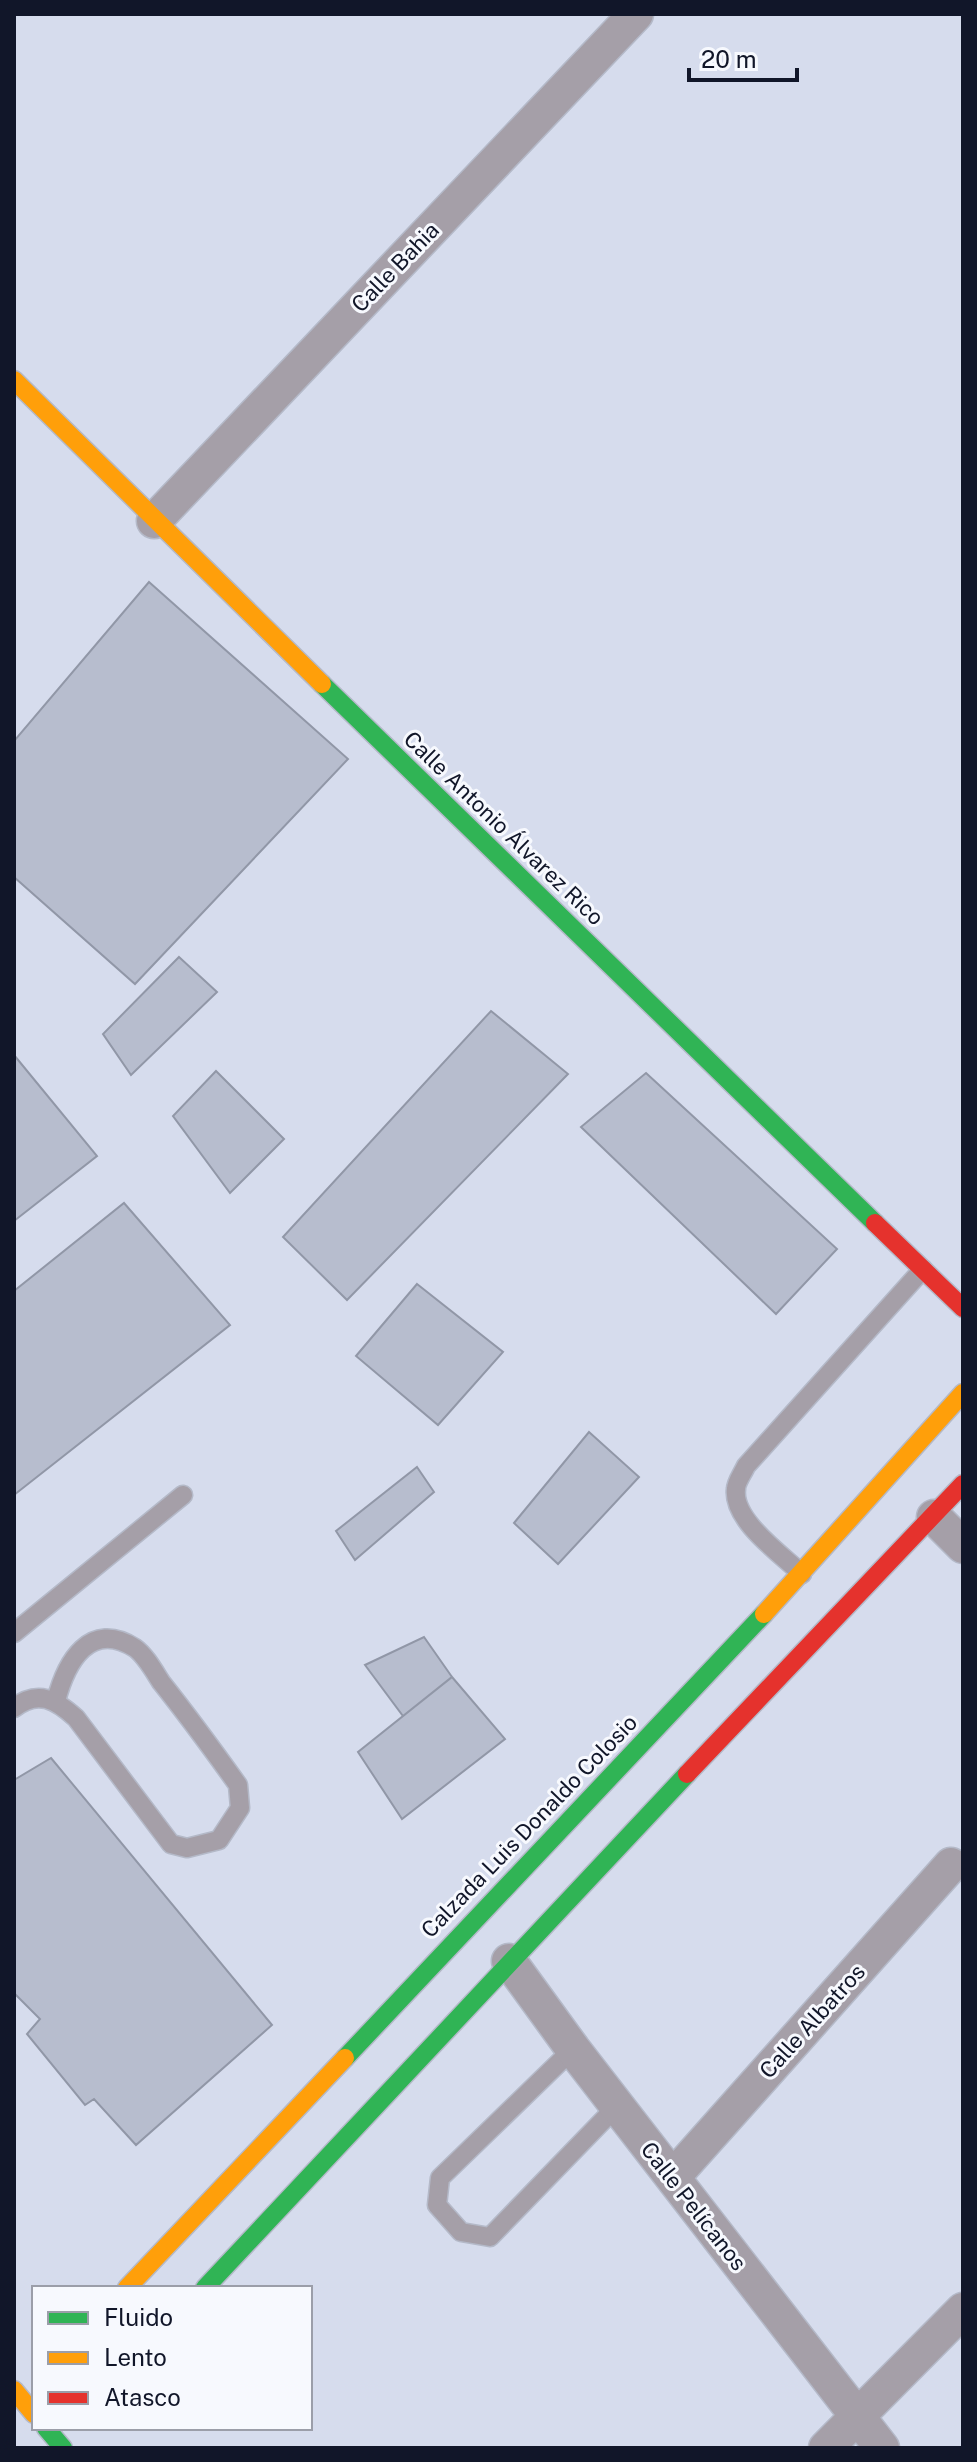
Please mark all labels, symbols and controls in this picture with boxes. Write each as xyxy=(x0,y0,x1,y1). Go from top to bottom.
scale bar xyxy=(689,32,797,82)
text: 20 m xyxy=(701,45,757,73)
street label: Calle Bahia xyxy=(346,217,444,317)
street label: Calle Antonio Álvarez Rico xyxy=(399,726,609,930)
street label: Calzada Luis Donaldo Colosio xyxy=(416,1709,642,1943)
street label: Calle Albatros xyxy=(754,1959,870,2083)
street label: Calle Pelícanos xyxy=(636,2137,752,2275)
legend xyxy=(32,2286,312,2430)
text: Fluido xyxy=(104,2303,173,2331)
text: Lento xyxy=(104,2343,167,2371)
text: Atasco xyxy=(104,2383,181,2411)

